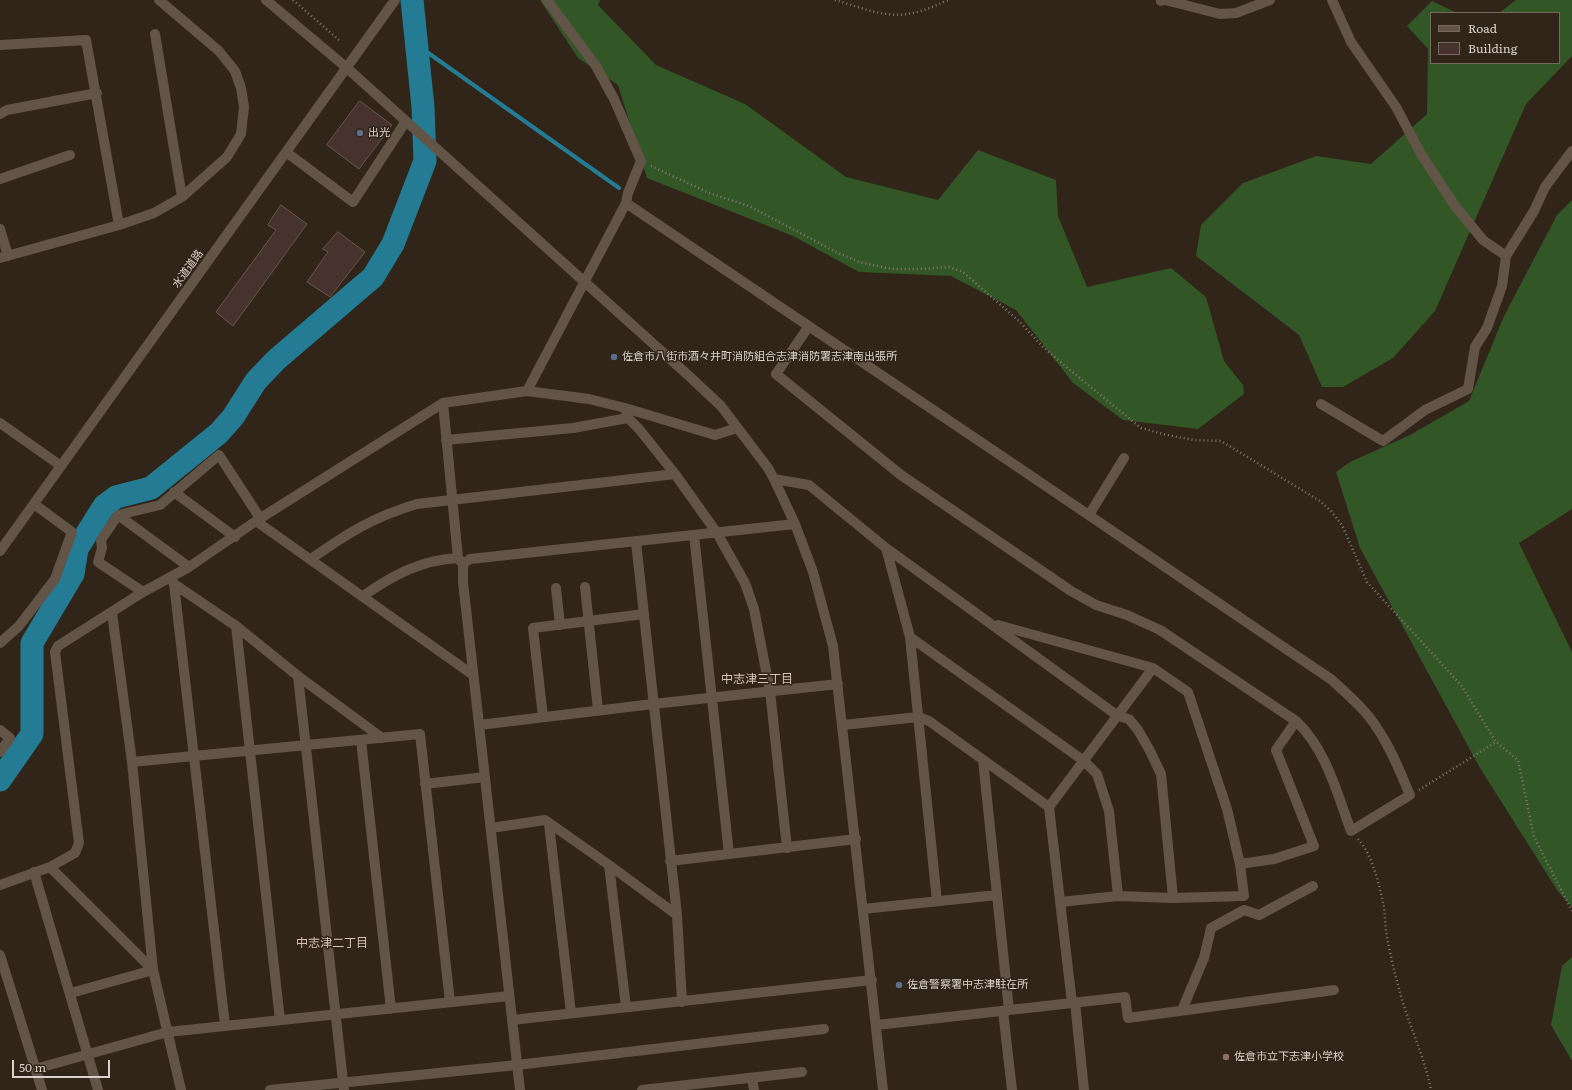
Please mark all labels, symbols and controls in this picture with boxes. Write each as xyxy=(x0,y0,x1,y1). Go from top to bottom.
legend xyxy=(1430,12,1560,64)
text: Road xyxy=(1468,19,1497,37)
text: Building xyxy=(1468,39,1517,57)
place label: 出光 xyxy=(368,126,390,140)
marker: 出光 xyxy=(355,128,365,138)
street label: 水道道路 xyxy=(170,247,206,291)
place label: 佐倉市八街市酒々井町消防組合志津消防署志津南出張所 xyxy=(622,350,897,364)
marker: 佐倉市八街市酒々井町消防組合志津消防署志津南出張所 xyxy=(609,352,619,362)
district label: 中志津三丁目 xyxy=(721,672,793,686)
district label: 中志津二丁目 xyxy=(296,936,368,950)
place label: 佐倉警察署中志津駐在所 xyxy=(907,978,1028,992)
marker: 佐倉警察署中志津駐在所 xyxy=(894,980,904,990)
place label: 佐倉市立下志津小学校 xyxy=(1234,1050,1344,1064)
scale bar xyxy=(14,1052,112,1078)
marker: 佐倉市立下志津小学校 xyxy=(1221,1052,1231,1062)
text: 50 m xyxy=(19,1058,46,1076)

